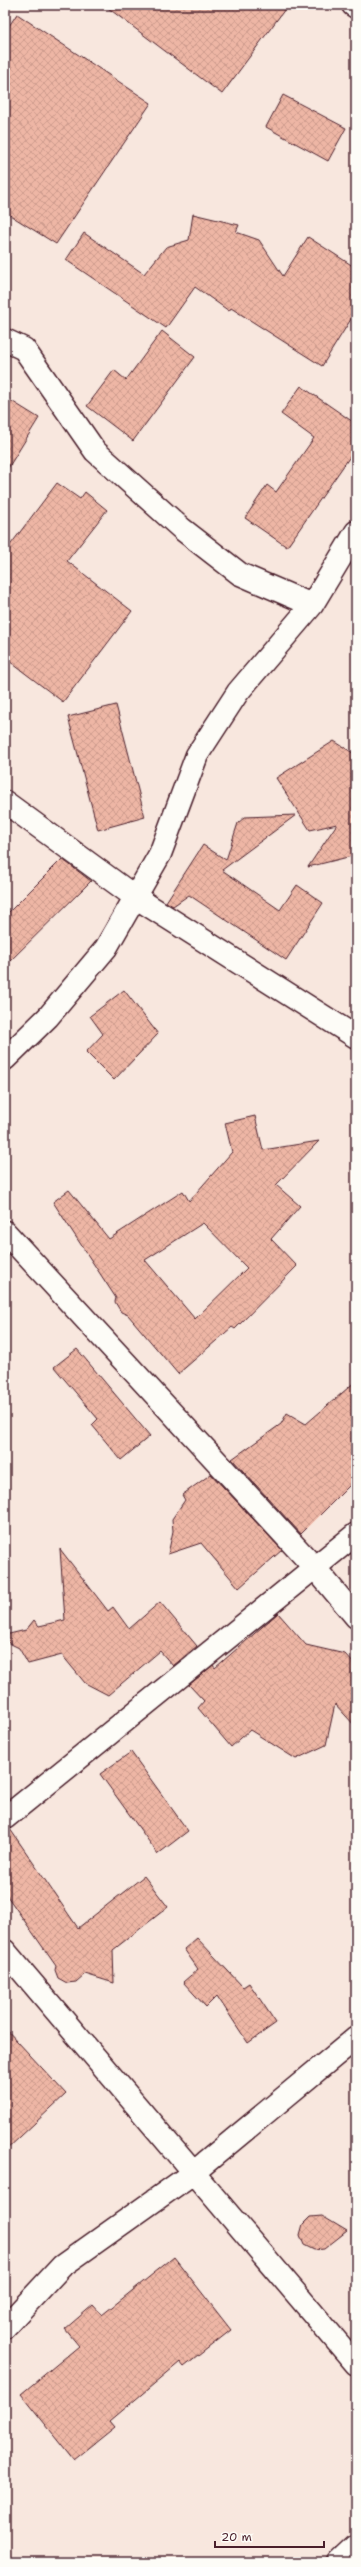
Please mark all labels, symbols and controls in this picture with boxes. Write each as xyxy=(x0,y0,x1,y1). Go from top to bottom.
scale bar xyxy=(215,2523,324,2549)
text: 20 m xyxy=(221,2529,252,2545)

